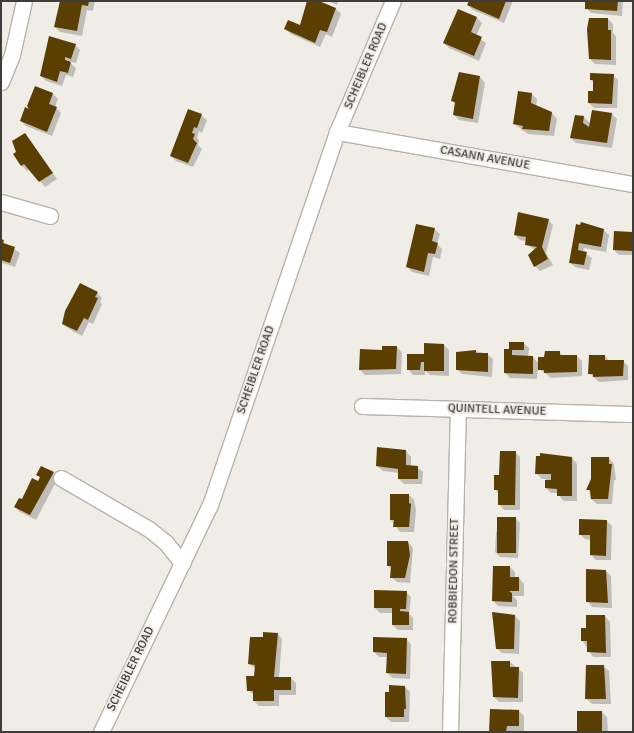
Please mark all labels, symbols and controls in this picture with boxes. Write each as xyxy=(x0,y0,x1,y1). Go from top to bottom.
street label: SCHEIBLER ROAD xyxy=(341,21,391,111)
street label: CASANN AVENUE xyxy=(439,143,531,173)
street label: SCHEIBLER ROAD xyxy=(234,324,278,416)
street label: QUINTELL AVENUE xyxy=(448,401,546,419)
street label: ROBBIEDON STREET xyxy=(446,518,462,624)
street label: SCHEIBLER ROAD xyxy=(104,624,158,714)

